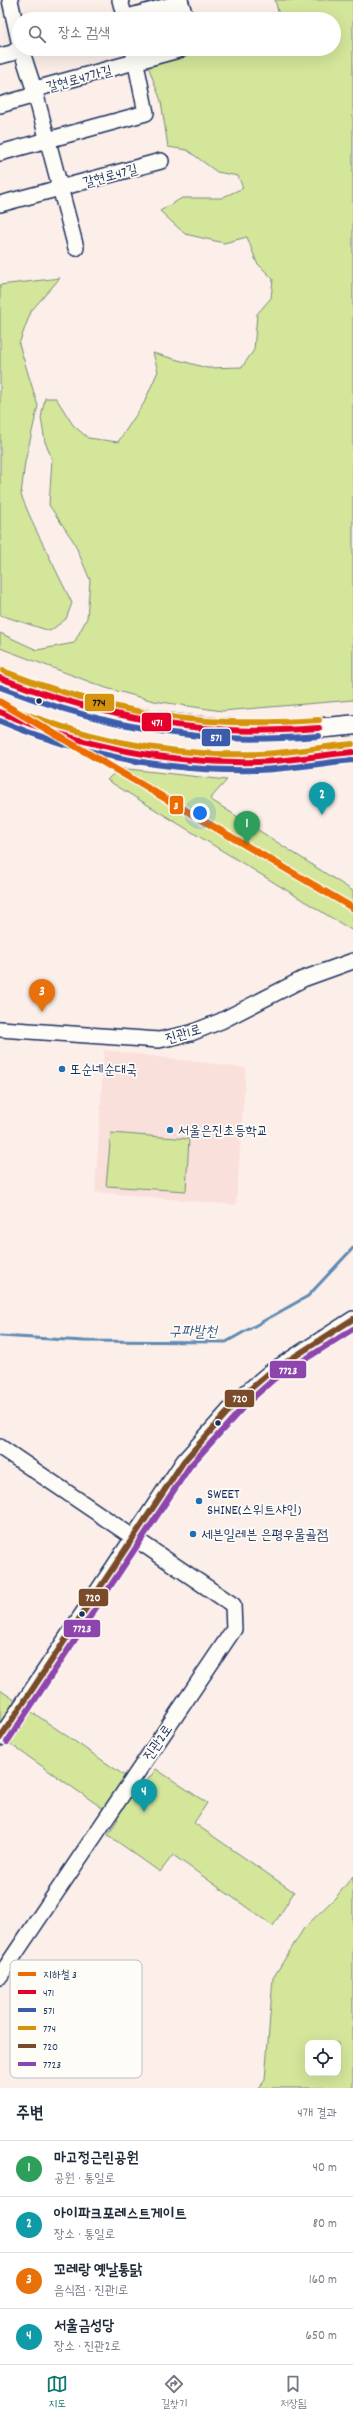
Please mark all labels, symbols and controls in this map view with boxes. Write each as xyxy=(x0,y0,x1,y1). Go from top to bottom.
search box xyxy=(12,12,341,56)
icon: search xyxy=(26,23,48,45)
text: 장소 검색 xyxy=(58,23,110,45)
street label: 갈현로47가길 xyxy=(44,61,115,98)
street label: 갈현로47길 xyxy=(81,160,141,194)
line badge: 774 xyxy=(84,693,115,712)
unlabelled marker xyxy=(34,696,44,706)
text: 774 xyxy=(93,696,106,712)
line badge: 471 xyxy=(141,712,172,732)
text: 471 xyxy=(151,716,163,732)
line badge: 571 xyxy=(201,728,231,747)
text: 571 xyxy=(210,731,222,747)
pin: 2 xyxy=(309,782,335,815)
line badge: 3 xyxy=(169,795,184,815)
text: 3 xyxy=(174,799,179,815)
your location xyxy=(190,803,210,823)
pin: 1 xyxy=(234,811,260,844)
pin: 3 xyxy=(29,979,55,1012)
street label: 진관1로 xyxy=(163,1020,204,1050)
place label: 또순네순대국 xyxy=(70,1061,138,1081)
marker: 또순네순대국 xyxy=(57,1064,67,1074)
place label: 서울은진초등학교 xyxy=(178,1122,268,1142)
marker: 서울은진초등학교 xyxy=(165,1125,175,1135)
water label: 구파발천 xyxy=(169,1322,219,1344)
line badge: 7723 xyxy=(269,1360,307,1379)
text: 7723 xyxy=(279,1364,297,1380)
line badge: 720 xyxy=(224,1389,255,1408)
text: 720 xyxy=(232,1392,248,1408)
unlabelled marker xyxy=(213,1418,223,1428)
place label: SWEET SHINE(스위트샤인) xyxy=(207,1485,302,1521)
marker: SWEET SHINE(스위트샤인) xyxy=(194,1496,204,1506)
place label: 세븐일레븐 은평우물골점 xyxy=(201,1526,328,1546)
marker: 세븐일레븐 은평우물골점 xyxy=(188,1529,198,1539)
line badge: 720 xyxy=(78,1588,109,1607)
text: 720 xyxy=(85,1591,101,1607)
unlabelled marker xyxy=(77,1609,87,1619)
line badge: 7723 xyxy=(63,1619,101,1638)
text: 7723 xyxy=(73,1622,91,1638)
street label: 진관2로 xyxy=(139,1721,178,1765)
pin: 4 xyxy=(131,1779,157,1812)
legend xyxy=(10,1960,142,2078)
text: 지하철 3 xyxy=(43,1968,77,1984)
text: 471 xyxy=(43,1986,54,2002)
text: 571 xyxy=(43,2004,55,2020)
text: 774 xyxy=(43,2022,56,2038)
text: 720 xyxy=(43,2040,58,2056)
map controls xyxy=(305,2040,341,2076)
button: locate xyxy=(305,2040,341,2076)
text: 7723 xyxy=(43,2058,61,2074)
text: 주변 xyxy=(16,2103,43,2127)
text: 4개 결과 xyxy=(297,2105,337,2124)
text: 마고정근린공원 xyxy=(54,2148,139,2170)
text: 1 xyxy=(28,2159,30,2178)
text: 40 m xyxy=(313,2159,337,2178)
text: 공원 · 통일로 xyxy=(54,2170,115,2189)
text: 아이파크포레스트게이트 xyxy=(54,2204,187,2226)
text: 2 xyxy=(26,2215,32,2234)
text: 80 m xyxy=(313,2215,337,2234)
text: 장소 · 통일로 xyxy=(54,2226,115,2245)
text: 꼬레랑 옛날통닭 xyxy=(54,2260,142,2282)
text: 3 xyxy=(26,2271,32,2290)
text: 160 m xyxy=(309,2271,337,2290)
text: 음식점 · 진관1로 xyxy=(54,2282,129,2301)
text: 서울금성당 xyxy=(54,2316,114,2338)
text: 4 xyxy=(26,2327,32,2346)
text: 650 m xyxy=(306,2327,337,2346)
text: 장소 · 진관2로 xyxy=(54,2338,121,2357)
tab: 지도 xyxy=(46,2373,68,2413)
tab: 길찾기 xyxy=(161,2373,188,2413)
tab: 저장됨 xyxy=(280,2373,307,2413)

